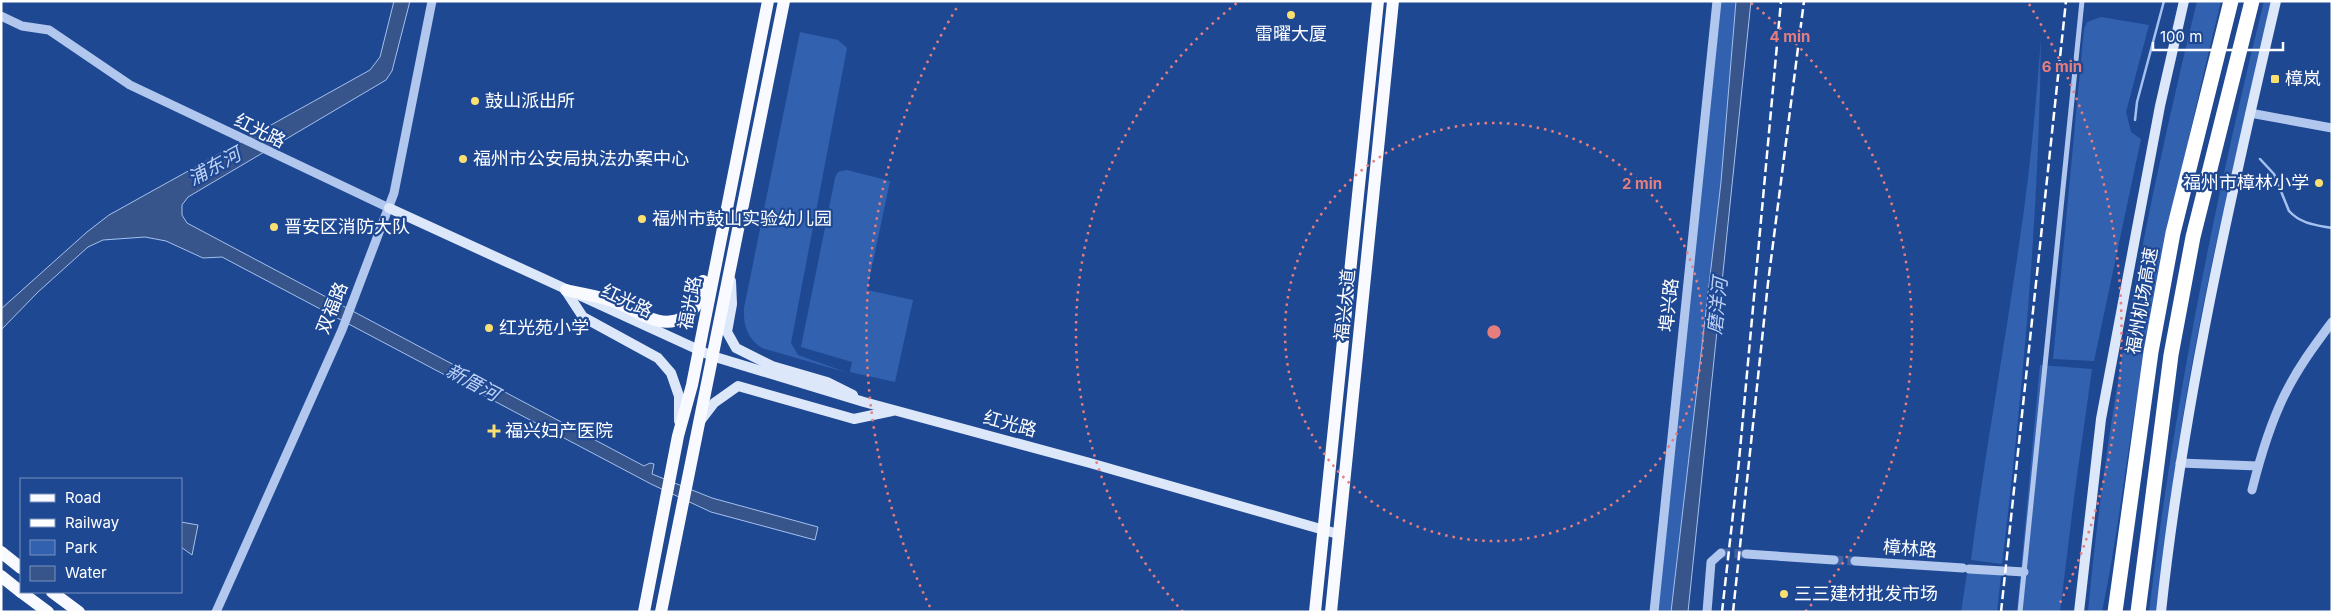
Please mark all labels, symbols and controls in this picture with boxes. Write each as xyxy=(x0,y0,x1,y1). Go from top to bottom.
marker: 雷曜大厦 xyxy=(1285,9,1297,21)
scale bar xyxy=(2153,20,2283,52)
place label: 雷曜大厦 xyxy=(1255,23,1327,44)
text: 4 min xyxy=(1770,27,1810,46)
text: 100 m xyxy=(2160,27,2202,46)
text: 6 min xyxy=(2042,57,2082,76)
place label: 樟岚 xyxy=(2285,68,2321,89)
marker: 樟岚 xyxy=(2269,73,2281,85)
place label: 鼓山派出所 xyxy=(485,90,575,111)
marker: 鼓山派出所 xyxy=(469,95,481,107)
street label: 红光路 xyxy=(231,109,289,152)
water label: 浦东河 xyxy=(184,141,248,190)
place label: 福州市公安局执法办案中心 xyxy=(473,148,689,169)
marker: 福州市公安局执法办案中心 xyxy=(457,153,469,165)
place label: 福州市樟林小学 xyxy=(2183,172,2309,193)
text: 2 min xyxy=(1622,174,1662,193)
marker: 福州市樟林小学 xyxy=(2313,177,2325,189)
place label: 福州市鼓山实验幼儿园 xyxy=(652,208,832,229)
marker: 福州市鼓山实验幼儿园 xyxy=(636,213,648,225)
place label: 晋安区消防大队 xyxy=(284,216,410,237)
marker: 晋安区消防大队 xyxy=(268,221,280,233)
street label: 福州机场高速 xyxy=(2122,246,2161,356)
street label: 福兴大道 xyxy=(1330,268,1359,342)
water label: 磨洋河 xyxy=(1703,273,1732,336)
street label: 福光路 xyxy=(674,274,705,331)
street label: 埠兴路 xyxy=(1655,277,1682,333)
street label: 双福路 xyxy=(312,279,351,337)
street label: 红光路 xyxy=(598,280,656,321)
place label: 红光苑小学 xyxy=(499,317,589,338)
marker: 红光苑小学 xyxy=(483,322,495,334)
centre of rings xyxy=(1485,323,1503,341)
water label: 新厝河 xyxy=(442,359,507,408)
street label: 红光路 xyxy=(981,406,1039,441)
place label: 福兴妇产医院 xyxy=(505,420,613,441)
marker: 福兴妇产医院 xyxy=(487,424,501,438)
legend xyxy=(20,478,182,593)
text: Road xyxy=(65,488,101,507)
text: Railway xyxy=(65,513,120,532)
street label: 樟林路 xyxy=(1882,536,1938,561)
text: Park xyxy=(65,538,98,557)
text: Water xyxy=(65,563,107,582)
place label: 三三建材批发市场 xyxy=(1794,583,1938,604)
marker: 三三建材批发市场 xyxy=(1778,588,1790,600)

